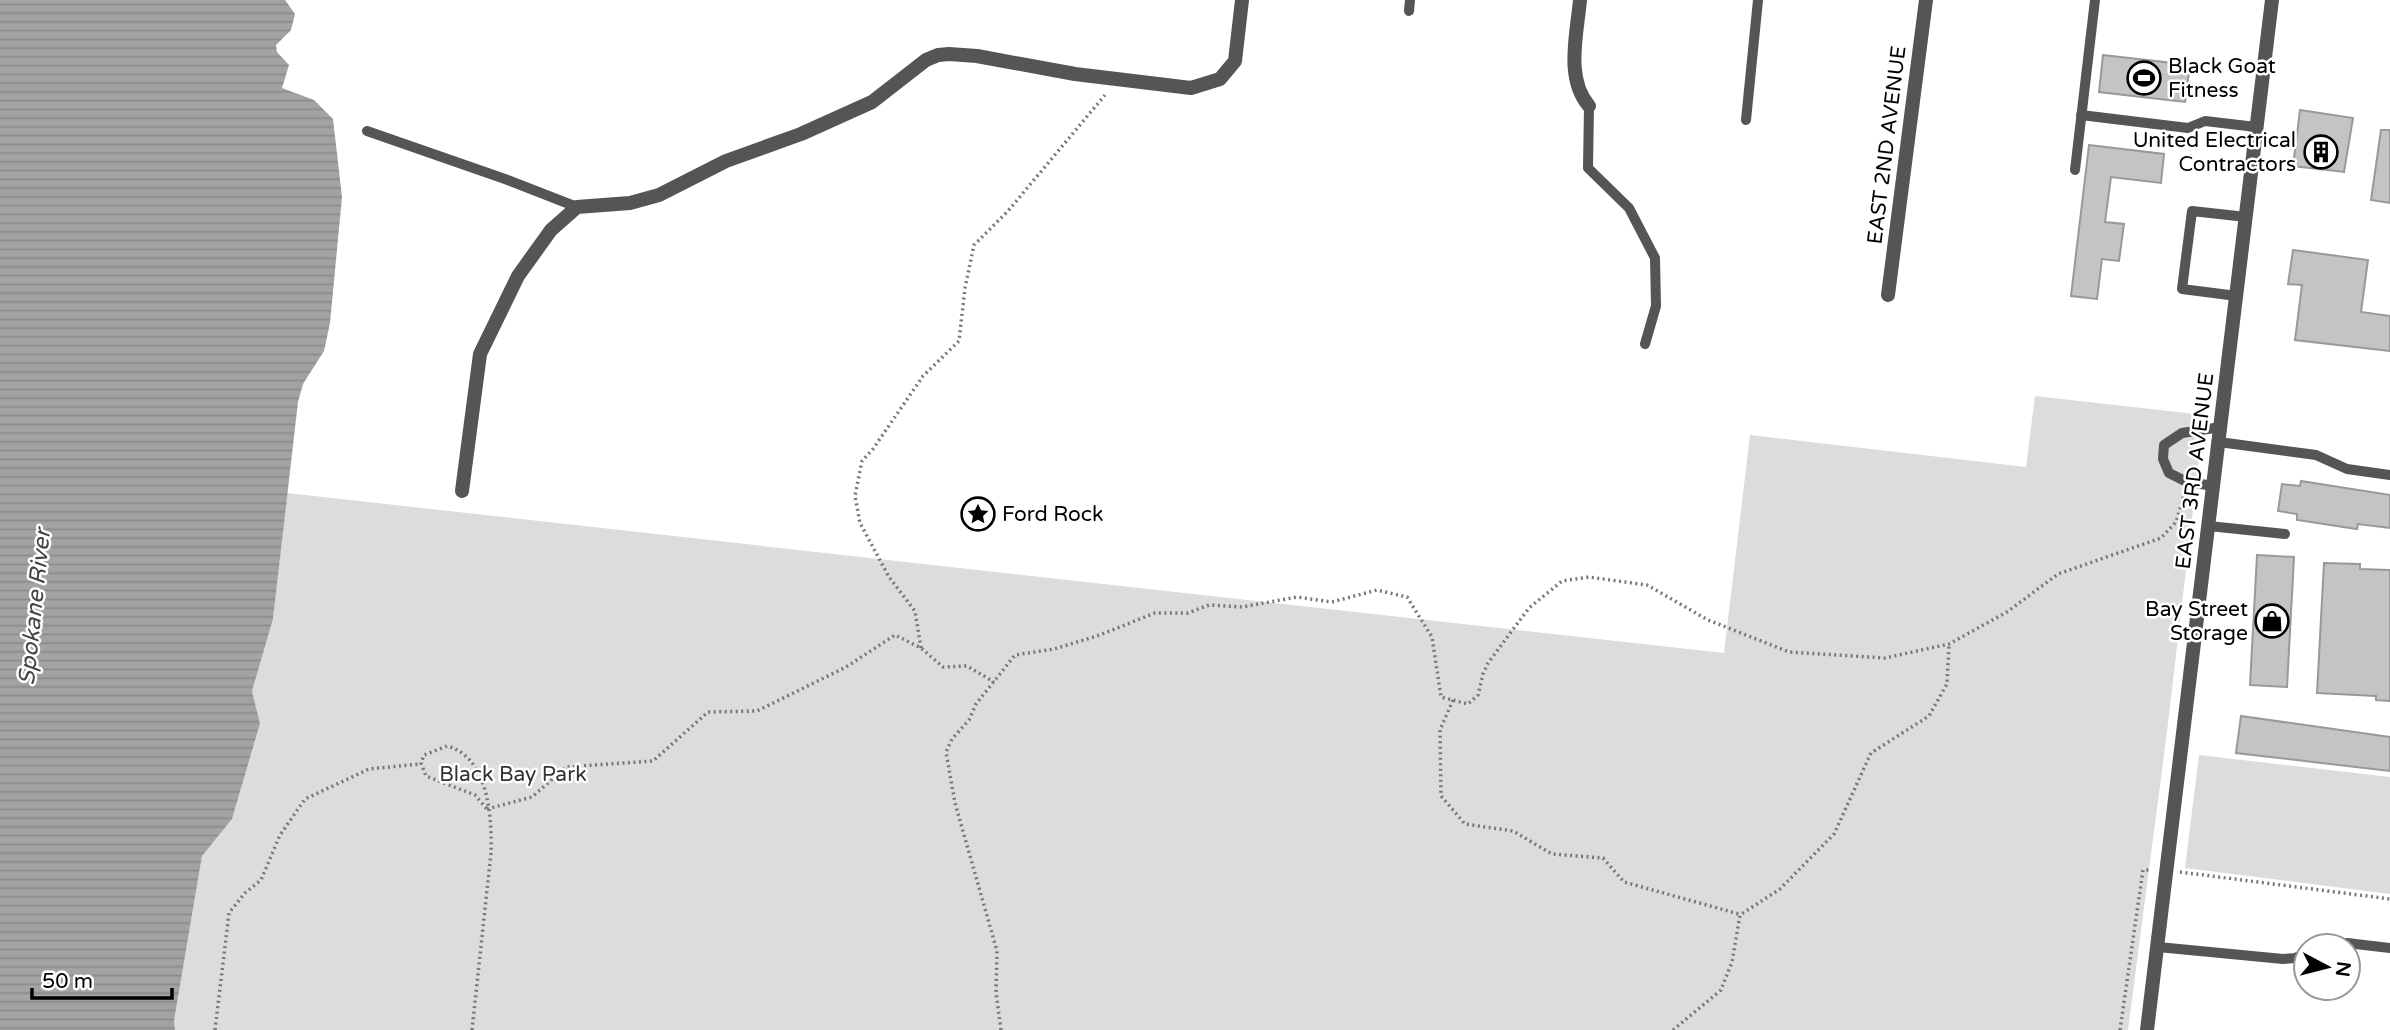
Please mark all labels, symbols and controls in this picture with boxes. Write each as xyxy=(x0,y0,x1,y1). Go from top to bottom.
street label: EAST 2ND AVENUE xyxy=(1862,44,1912,246)
place label: Black Goat Fitness xyxy=(2168,54,2276,103)
sports icon: Black Goat Fitness xyxy=(2125,59,2163,97)
place label: United Electrical Contractors xyxy=(2133,128,2296,177)
building icon: United Electrical Contractors xyxy=(2302,133,2340,171)
street label: EAST 3RD AVENUE xyxy=(2171,371,2219,571)
place icon: Ford Rock xyxy=(959,495,997,533)
place label: Ford Rock xyxy=(1002,502,1104,527)
water label: Spokane River xyxy=(13,524,57,686)
place label: Bay Street Storage xyxy=(2145,597,2248,646)
shop icon: Bay Street Storage xyxy=(2253,602,2291,640)
park label: Black Bay Park xyxy=(439,762,587,787)
north arrow xyxy=(2292,932,2362,1002)
scale bar xyxy=(32,956,172,1000)
text: N xyxy=(2331,960,2355,978)
text: 50 m xyxy=(42,969,93,994)

